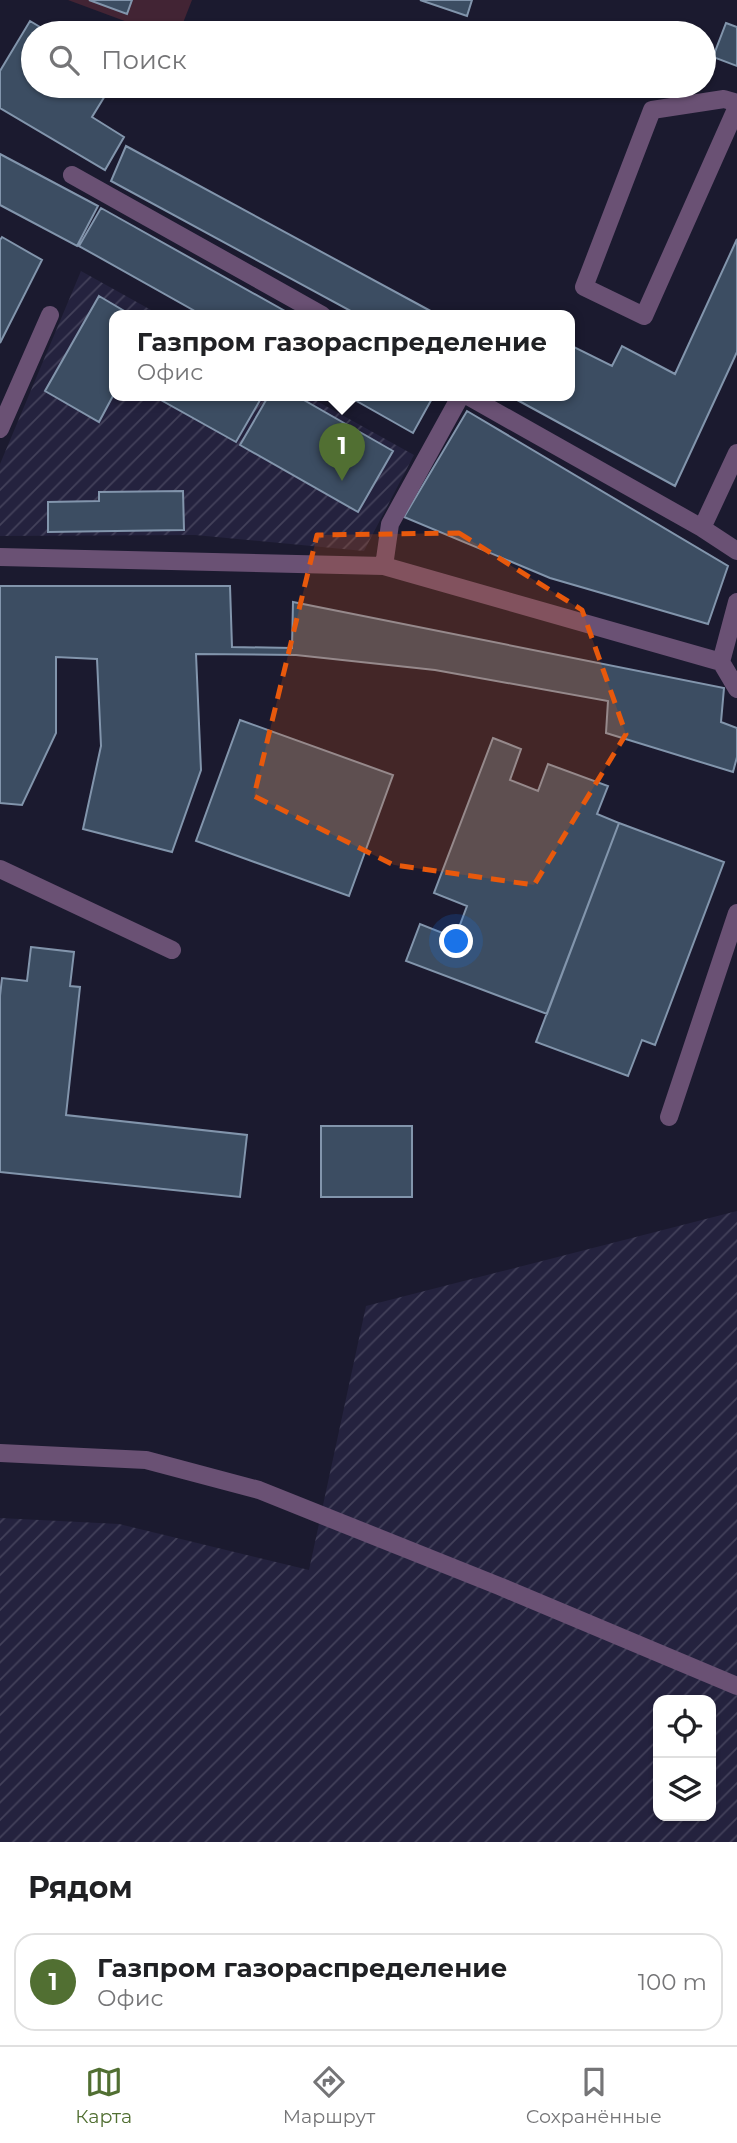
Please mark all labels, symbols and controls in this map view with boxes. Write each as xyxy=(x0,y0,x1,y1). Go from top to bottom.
search box xyxy=(21,21,716,98)
icon: search xyxy=(45,41,83,79)
text: Поиск xyxy=(101,44,187,76)
popup xyxy=(109,310,575,401)
text: Газпром газораспределение xyxy=(137,326,547,358)
text: Офис xyxy=(137,358,203,386)
pin: 1 xyxy=(319,423,365,481)
your location xyxy=(439,924,473,958)
map controls xyxy=(653,1695,716,1821)
button: locate xyxy=(653,1695,716,1758)
button: layers xyxy=(653,1758,716,1821)
text: Рядом xyxy=(28,1869,133,1906)
text: Газпром газораспределение xyxy=(97,1952,508,1984)
text: 1 xyxy=(48,1968,58,1996)
text: 100 m xyxy=(638,1968,707,1996)
text: Офис xyxy=(97,1984,163,2012)
tab: Карта xyxy=(75,2063,132,2128)
tab: Маршрут xyxy=(283,2063,375,2128)
tab: Сохранённые xyxy=(526,2063,662,2128)

